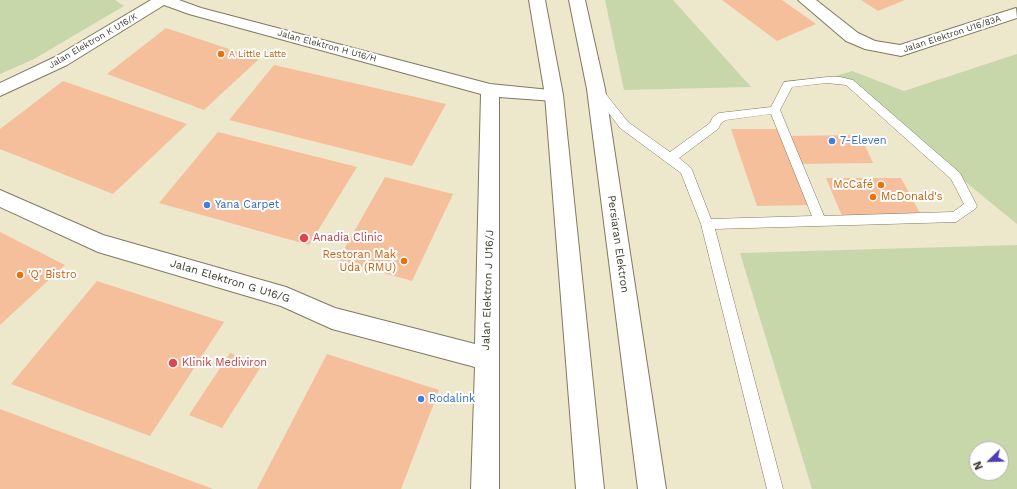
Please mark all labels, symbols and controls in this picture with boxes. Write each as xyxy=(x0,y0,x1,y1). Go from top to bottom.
street label: Jalan Elektron K U16/K xyxy=(47,11,139,71)
street label: Jalan Elektron U16/83A xyxy=(902,13,1002,55)
street label: Jalan Elektron H U16/H xyxy=(276,28,378,64)
marker: A Little Latte xyxy=(216,49,226,59)
place label: A Little Latte xyxy=(229,49,286,59)
place label: 7-Eleven xyxy=(840,134,887,148)
marker: 7-Eleven xyxy=(827,136,837,146)
place label: McCafé xyxy=(833,178,873,192)
marker: McCafé xyxy=(876,180,886,190)
place label: McDonald's xyxy=(881,190,943,204)
marker: McDonald's xyxy=(868,192,878,202)
street label: Persiaran Elektron xyxy=(605,194,631,294)
place label: Yana Carpet xyxy=(215,198,279,212)
marker: Yana Carpet xyxy=(202,200,212,210)
street label: Jalan Elektron J U16/J xyxy=(479,229,497,351)
place label: Anadia Clinic xyxy=(313,231,383,245)
marker: Anadia Clinic xyxy=(298,232,310,244)
place label: Restoran Mak Uda (RMU) xyxy=(323,248,396,274)
street label: Jalan Elektron G U16/G xyxy=(169,256,291,306)
marker: Restoran Mak Uda (RMU) xyxy=(399,256,409,266)
place label: 'Q' Bistro xyxy=(28,268,77,282)
marker: 'Q' Bistro xyxy=(15,270,25,280)
place label: Klinik Mediviron xyxy=(182,356,267,370)
marker: Klinik Mediviron xyxy=(167,357,179,369)
place label: Rodalink xyxy=(429,392,475,406)
marker: Rodalink xyxy=(416,394,426,404)
north arrow xyxy=(969,441,1009,481)
text: N xyxy=(971,459,986,472)

